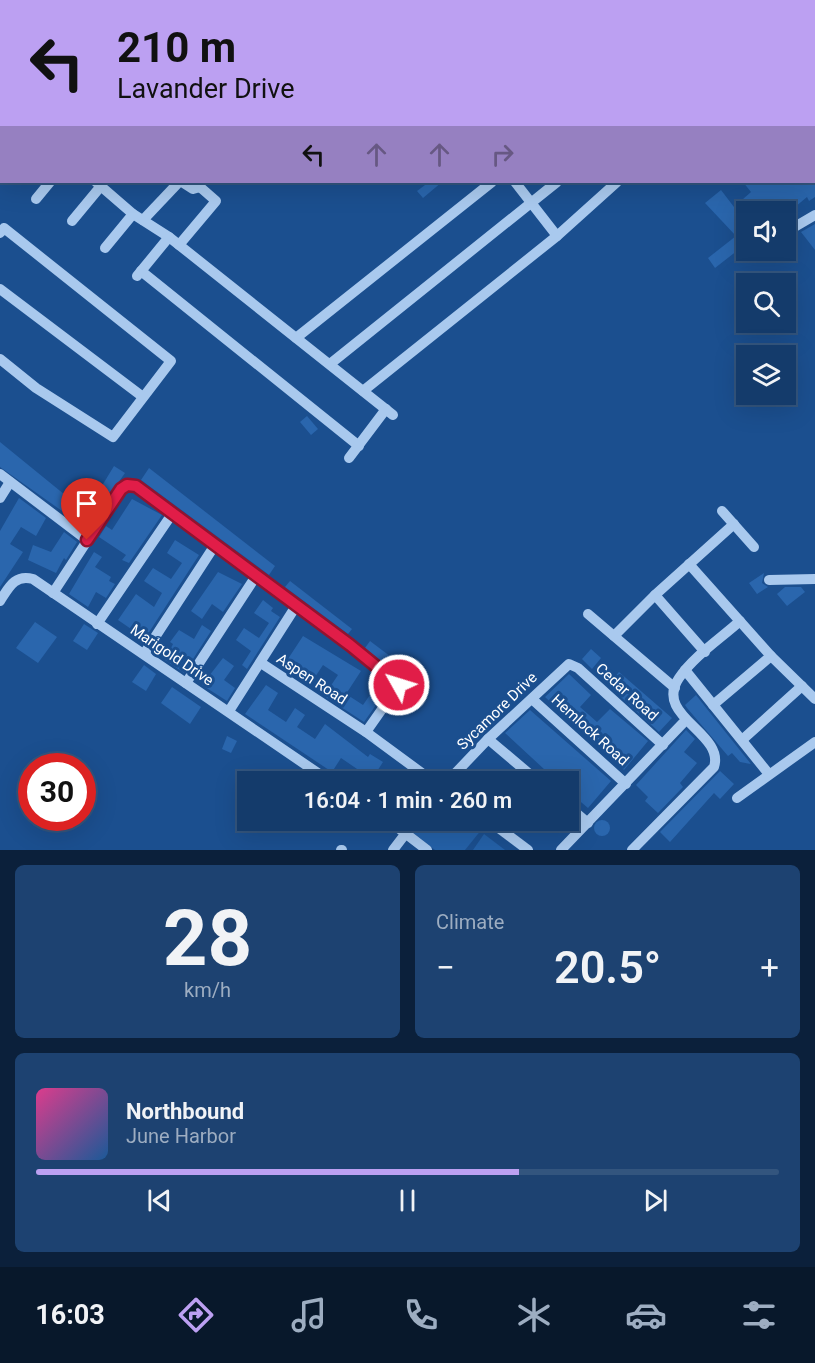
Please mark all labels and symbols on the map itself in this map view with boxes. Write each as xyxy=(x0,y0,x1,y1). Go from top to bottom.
pin xyxy=(61,478,112,540)
street label: Marigold Drive xyxy=(127,621,217,689)
street label: Aspen Road xyxy=(273,650,351,708)
position arrow xyxy=(367,653,431,717)
street label: Cedar Road xyxy=(592,659,662,725)
street label: Sycamore Drive xyxy=(453,668,541,754)
street label: Hemlock Road xyxy=(548,691,632,769)
speed limit sign: 30 xyxy=(18,753,96,831)

